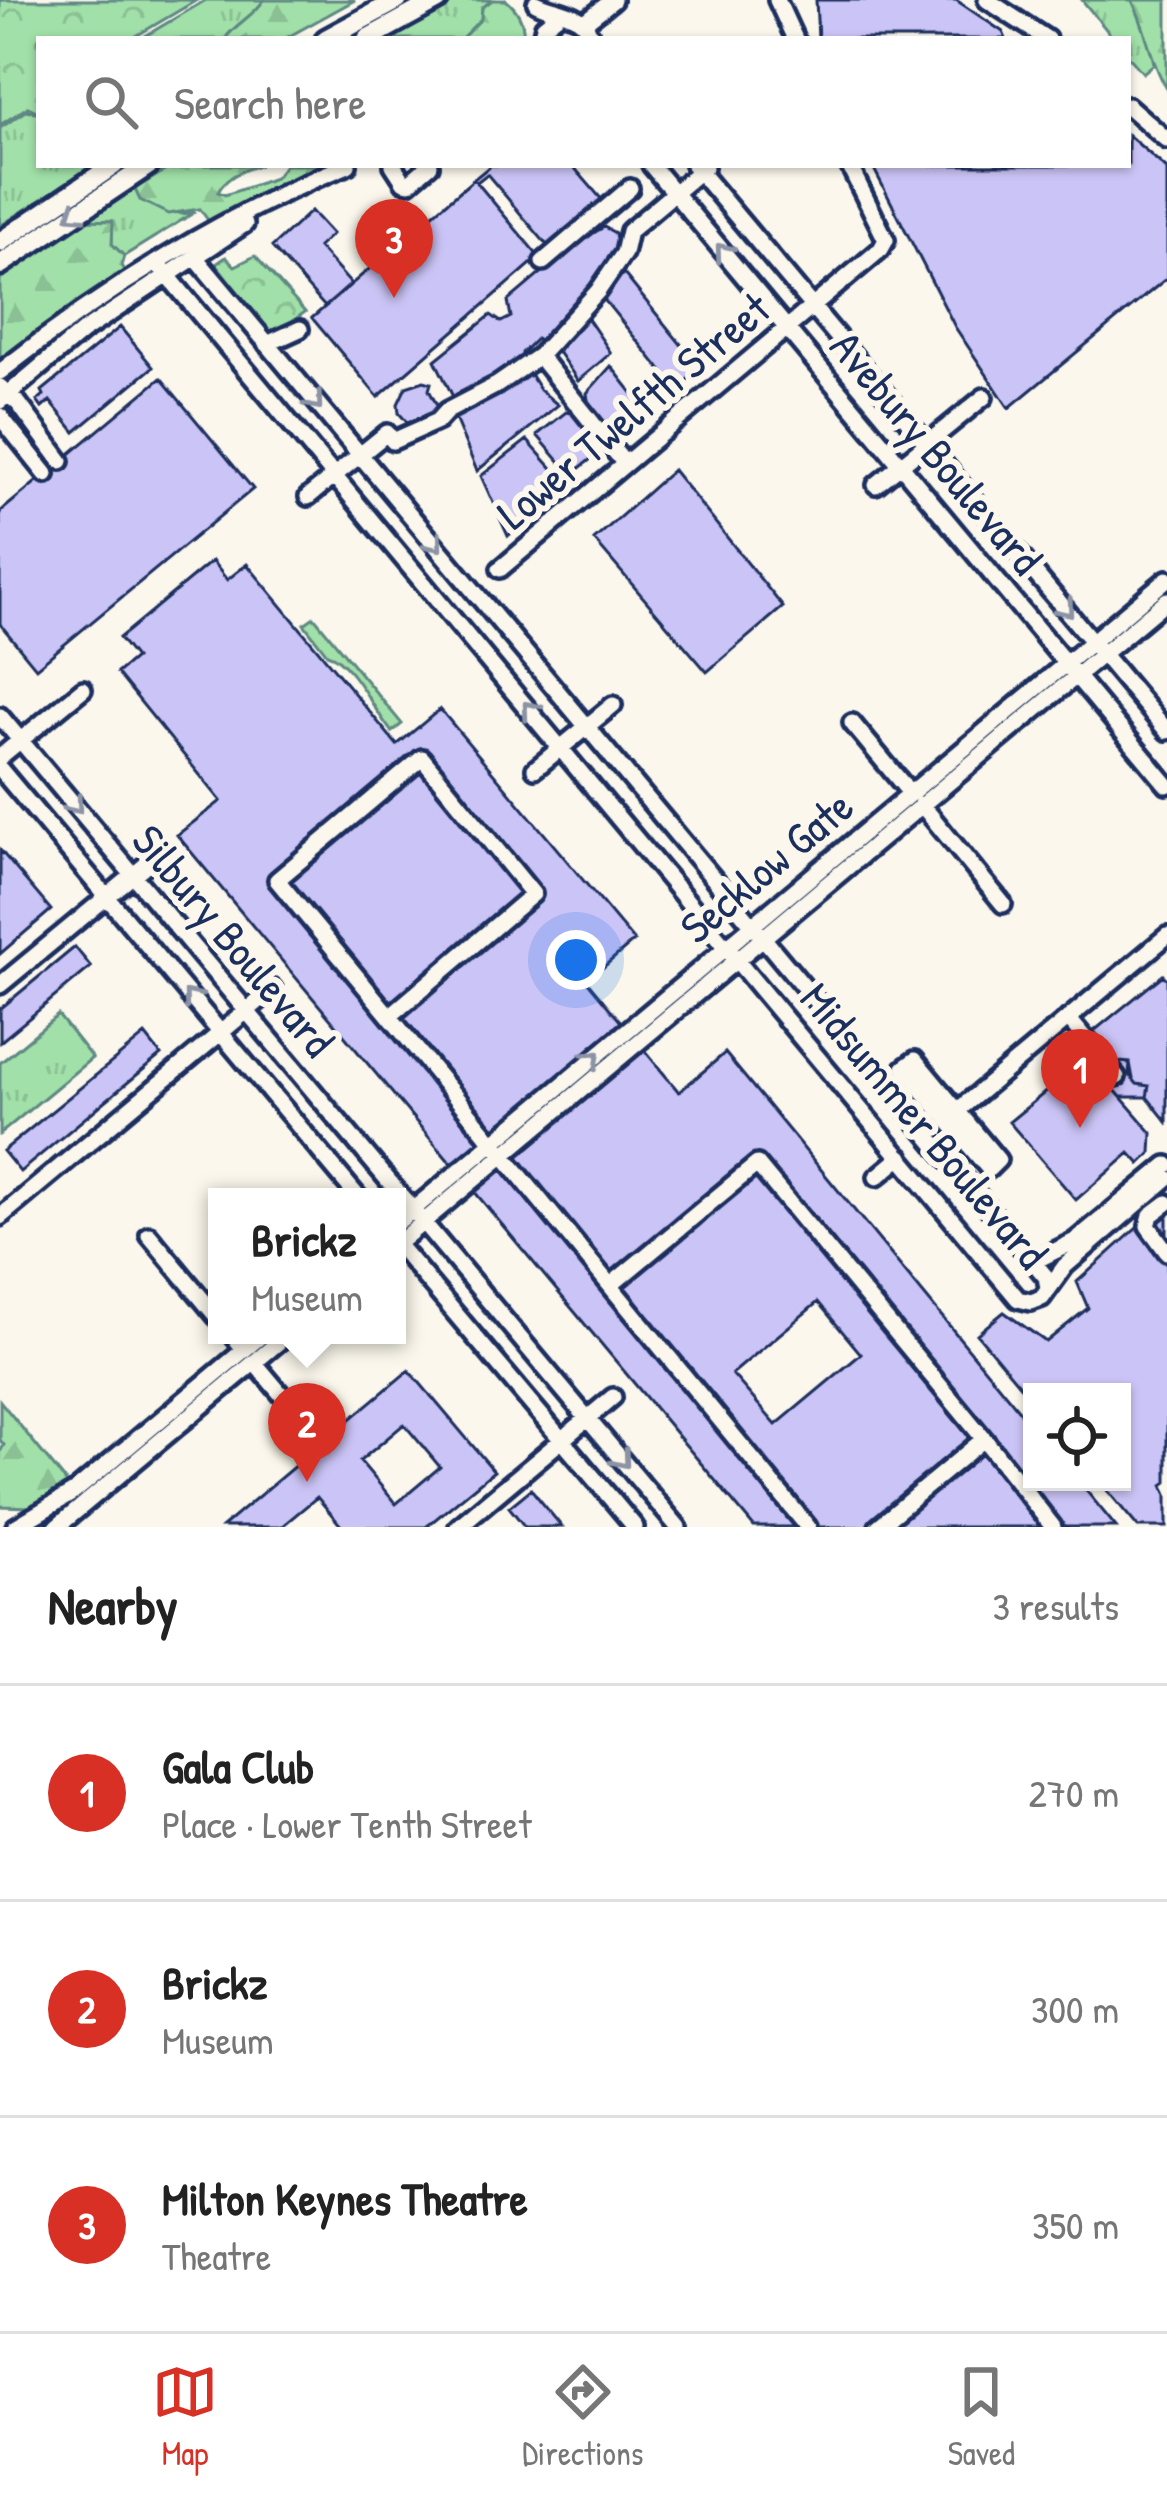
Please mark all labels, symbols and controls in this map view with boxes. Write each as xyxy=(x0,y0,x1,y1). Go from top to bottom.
search box xyxy=(36,36,1131,168)
icon: search xyxy=(78,69,144,135)
text: Search here xyxy=(174,72,366,133)
pin: 3 xyxy=(355,199,433,298)
one-way arrow xyxy=(65,200,87,222)
one-way arrow xyxy=(715,243,737,265)
street label: Lower Twelfth Street xyxy=(484,277,783,542)
street label: Avebury Boulevard xyxy=(817,317,1057,587)
one-way arrow xyxy=(301,388,323,410)
one-way arrow xyxy=(421,531,443,553)
one-way arrow xyxy=(1051,595,1073,617)
one-way arrow xyxy=(523,701,545,723)
street label: Secklow Gate xyxy=(666,776,866,956)
one-way arrow xyxy=(61,792,83,814)
street label: Silbury Boulevard xyxy=(119,811,349,1069)
your location xyxy=(546,930,606,990)
street label: Midsummer Boulevard xyxy=(787,969,1063,1281)
one-way arrow xyxy=(183,989,205,1011)
pin: 1 xyxy=(1041,1029,1119,1128)
one-way arrow xyxy=(579,1050,601,1072)
popup xyxy=(208,1188,406,1344)
text: Brickz xyxy=(251,1209,357,1270)
text: Museum xyxy=(251,1270,363,1323)
pin: 2 xyxy=(268,1383,346,1482)
map controls xyxy=(1023,1383,1131,1491)
button: locate xyxy=(1023,1383,1131,1491)
one-way arrow xyxy=(608,1446,630,1468)
text: Nearby xyxy=(48,1571,178,1640)
text: 3 results xyxy=(993,1579,1119,1632)
text: Gala Club xyxy=(162,1736,314,1797)
text: 1 xyxy=(80,1766,94,1819)
text: 270 m xyxy=(1028,1766,1119,1819)
text: Place · Lower Tenth Street xyxy=(162,1797,532,1850)
text: Brickz xyxy=(162,1952,268,2013)
text: 2 xyxy=(78,1982,96,2035)
text: 300 m xyxy=(1031,1982,1119,2035)
text: Museum xyxy=(162,2013,273,2066)
text: Milton Keynes Theatre xyxy=(162,2168,528,2229)
text: 3 xyxy=(78,2198,96,2251)
text: 350 m xyxy=(1032,2198,1119,2251)
text: Theatre xyxy=(162,2229,271,2282)
tab: Map xyxy=(152,2359,218,2475)
tab: Directions xyxy=(522,2359,644,2475)
tab: Saved xyxy=(948,2359,1015,2475)

